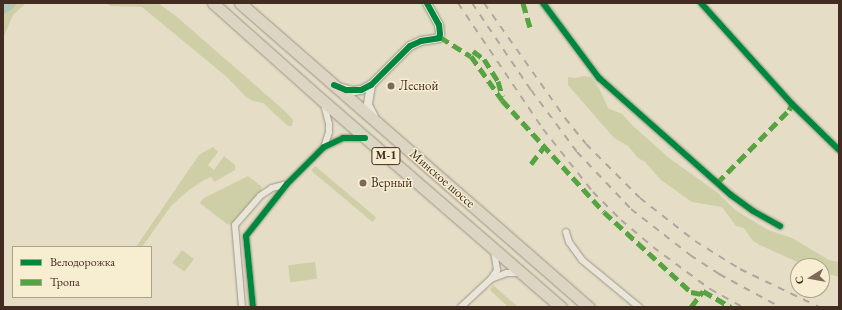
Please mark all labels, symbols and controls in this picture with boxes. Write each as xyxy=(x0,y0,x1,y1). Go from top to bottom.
place label: Лесной xyxy=(399,78,438,94)
marker: Лесной xyxy=(386,81,396,91)
road number: М-1 xyxy=(371,146,401,166)
street label: Минское шоссе xyxy=(406,147,478,211)
place label: Верный xyxy=(371,175,412,191)
marker: Верный xyxy=(358,178,368,188)
legend xyxy=(12,246,152,298)
text: Велодорожка xyxy=(50,254,115,270)
north arrow xyxy=(790,258,830,298)
text: Тропа xyxy=(50,274,80,290)
text: С xyxy=(792,275,807,285)

